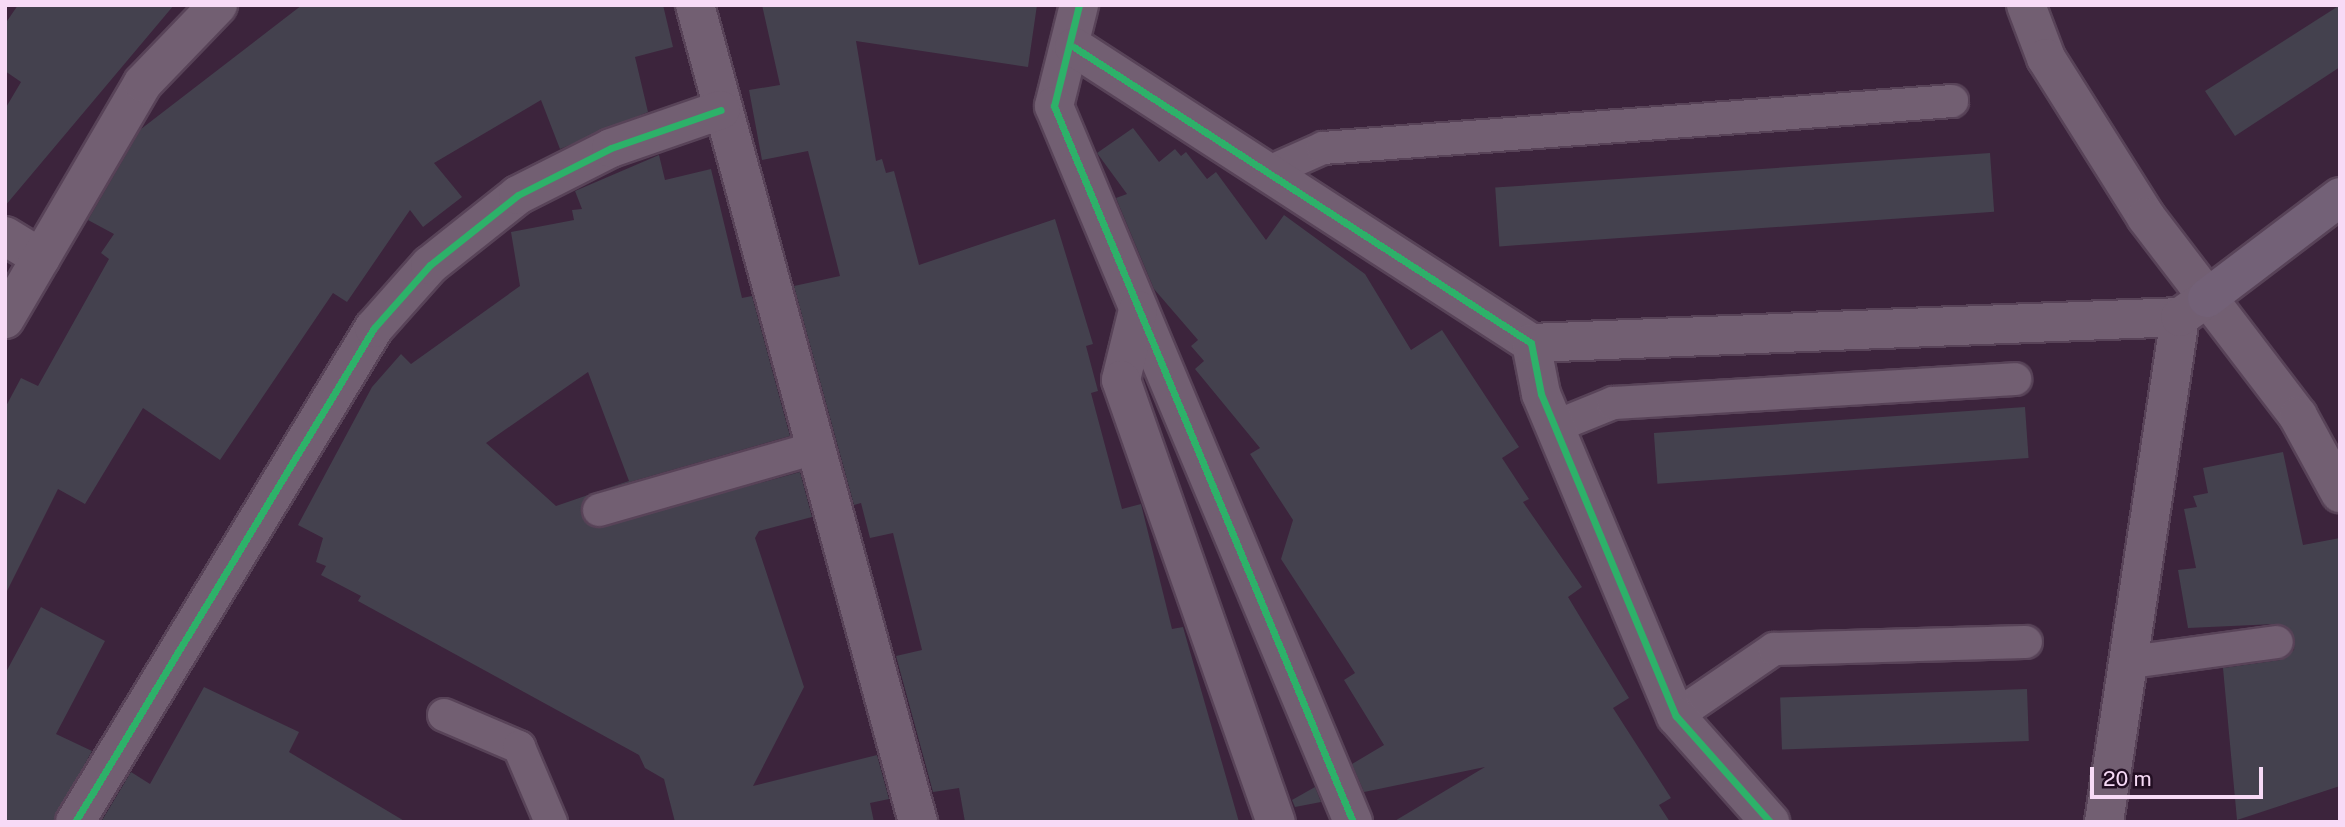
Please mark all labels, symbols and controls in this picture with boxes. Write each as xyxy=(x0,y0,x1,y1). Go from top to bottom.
scale bar xyxy=(2093,754,2266,798)
text: 20 m xyxy=(2103,766,2152,791)

